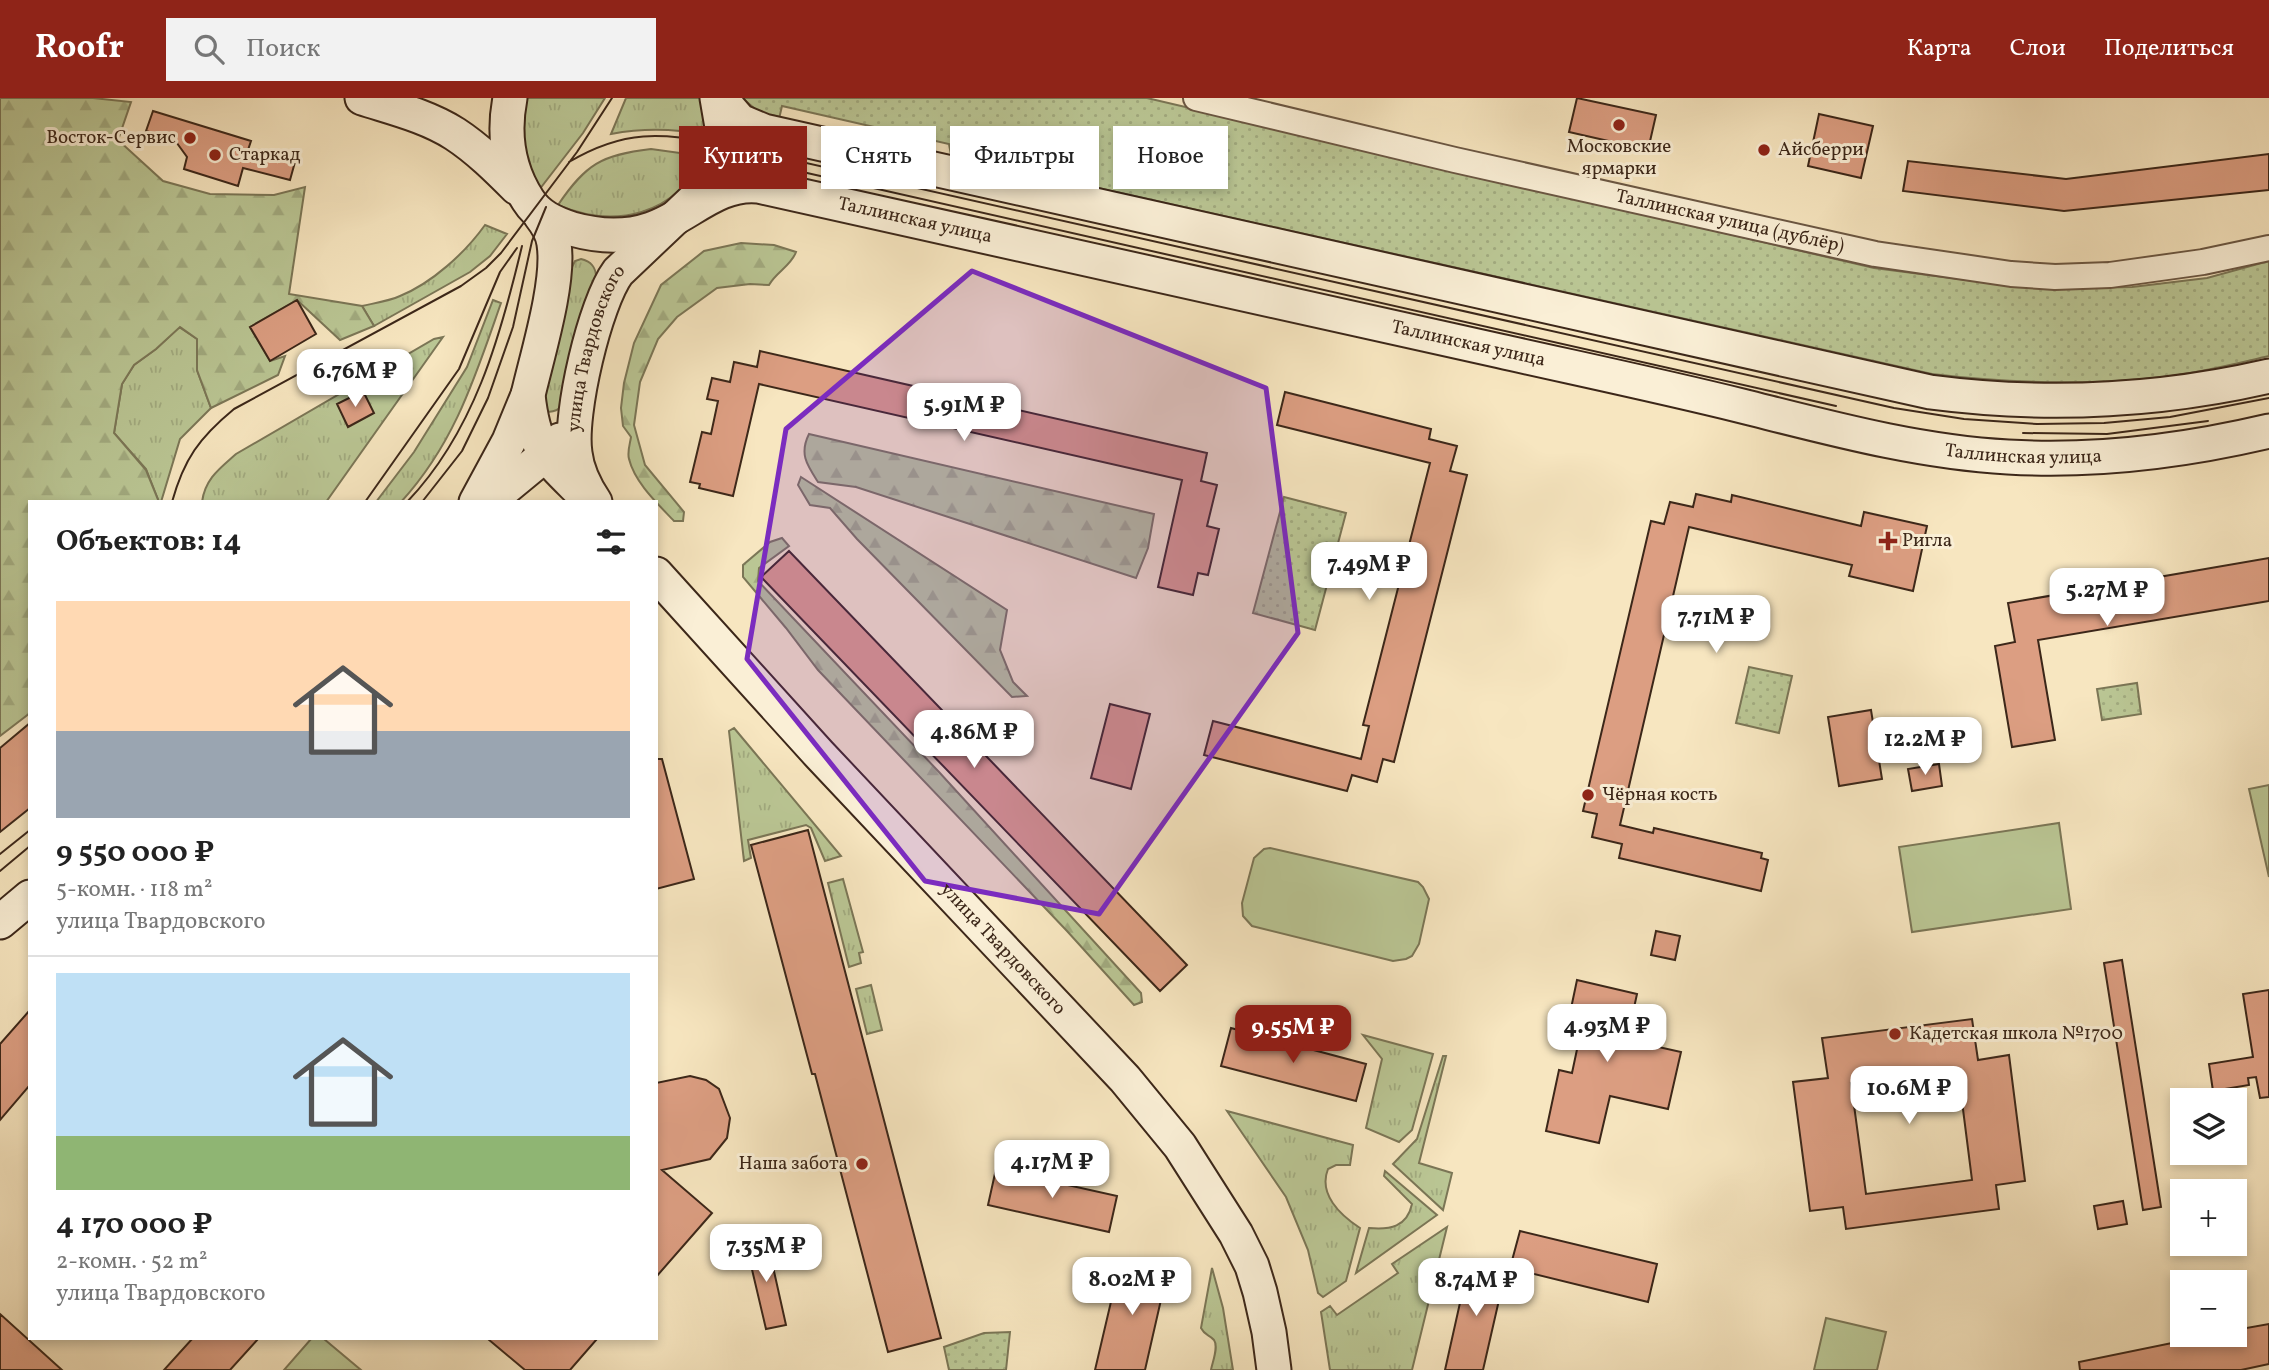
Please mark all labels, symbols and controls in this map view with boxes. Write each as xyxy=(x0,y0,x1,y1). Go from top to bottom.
search box xyxy=(166,18,656,81)
text: Roofr xyxy=(35,26,124,72)
icon: search xyxy=(190,30,228,68)
text: Поиск xyxy=(246,31,320,67)
text: Карта xyxy=(1907,32,1972,66)
text: Слои xyxy=(2010,32,2066,66)
text: Поделиться xyxy=(2104,32,2234,66)
marker: Московские ярмарки xyxy=(1611,117,1627,133)
place label: Восток-Сервис xyxy=(46,125,176,151)
chip: Купить xyxy=(679,126,807,189)
chip: Снять xyxy=(821,126,936,189)
chip: Фильтры xyxy=(950,126,1099,189)
chip: Новое xyxy=(1113,126,1228,189)
marker: Восток-Сервис xyxy=(182,130,198,146)
place label: Московские ярмарки xyxy=(1567,134,1671,182)
place label: Айсберри xyxy=(1778,137,1864,163)
place label: Старкад xyxy=(229,142,301,168)
marker: Айсберри xyxy=(1756,142,1772,158)
marker: Старкад xyxy=(207,147,223,163)
street label: Таллинская улица (дублёр) xyxy=(1613,183,1847,260)
street label: Таллинская улица xyxy=(835,191,995,250)
street label: улица Твардовского xyxy=(561,258,631,433)
street label: Таллинская улица xyxy=(1389,314,1548,374)
pin: 6.76M ₽ xyxy=(290,350,420,409)
text: 6.76M ₽ xyxy=(313,356,397,388)
pin: 5.91M ₽ xyxy=(899,384,1029,443)
text: 5.91M ₽ xyxy=(923,390,1005,422)
street label: Таллинская улица xyxy=(1943,438,2103,471)
text: Объектов: 14 xyxy=(56,521,241,563)
icon: filters xyxy=(592,523,630,561)
place label: Ригла xyxy=(1902,528,1952,554)
marker: Ригла xyxy=(1880,533,1896,549)
pin: 7.49M ₽ xyxy=(1304,542,1434,602)
text: 7.49M ₽ xyxy=(1327,549,1411,581)
pin: 5.27M ₽ xyxy=(2042,568,2172,628)
text: 5.27M ₽ xyxy=(2066,575,2148,607)
pin: 7.71M ₽ xyxy=(1651,596,1781,655)
text: 7.71M ₽ xyxy=(1677,602,1755,634)
icon: home xyxy=(280,647,406,773)
pin: 4.86M ₽ xyxy=(909,710,1039,770)
text: 4.86M ₽ xyxy=(930,717,1018,749)
pin: 12.2M ₽ xyxy=(1860,718,1990,777)
text: 12.2M ₽ xyxy=(1884,724,1966,756)
place label: Чёрная кость xyxy=(1602,782,1718,808)
marker: Чёрная кость xyxy=(1580,787,1596,803)
text: 9 550 000 ₽ xyxy=(56,832,214,874)
text: 5-комн. · 118 m² xyxy=(56,874,212,906)
street label: улица Твардовского xyxy=(934,877,1072,1021)
text: улица Твардовского xyxy=(56,906,265,938)
pin: 4.93M ₽ xyxy=(1542,1004,1672,1064)
pin: 9.55M ₽ xyxy=(1228,1006,1358,1065)
text: 4.93M ₽ xyxy=(1563,1011,1651,1043)
text: 9.55M ₽ xyxy=(1251,1012,1335,1044)
icon: home xyxy=(280,1019,406,1145)
place label: Кадетская школа №1700 xyxy=(1909,1021,2123,1047)
marker: Кадетская школа №1700 xyxy=(1887,1026,1903,1042)
pin: 10.6M ₽ xyxy=(1844,1066,1974,1126)
text: 10.6M ₽ xyxy=(1866,1073,1952,1105)
map controls xyxy=(2170,1088,2247,1347)
button: layers xyxy=(2170,1088,2247,1165)
pin: 4.17M ₽ xyxy=(987,1140,1117,1200)
text: 4.17M ₽ xyxy=(1010,1147,1094,1179)
place label: Наша забота xyxy=(738,1151,848,1177)
marker: Наша забота xyxy=(854,1156,870,1172)
button: + xyxy=(2170,1179,2247,1256)
text: 4 170 000 ₽ xyxy=(56,1204,213,1246)
pin: 7.35M ₽ xyxy=(701,1224,831,1284)
text: 7.35M ₽ xyxy=(726,1231,806,1263)
text: 2-комн. · 52 m² xyxy=(56,1246,208,1278)
pin: 8.02M ₽ xyxy=(1067,1258,1197,1317)
pin: 8.74M ₽ xyxy=(1411,1258,1541,1318)
text: 8.02M ₽ xyxy=(1088,1264,1176,1296)
text: 8.74M ₽ xyxy=(1434,1265,1518,1297)
button: − xyxy=(2170,1270,2247,1347)
text: улица Твардовского xyxy=(56,1278,265,1310)

